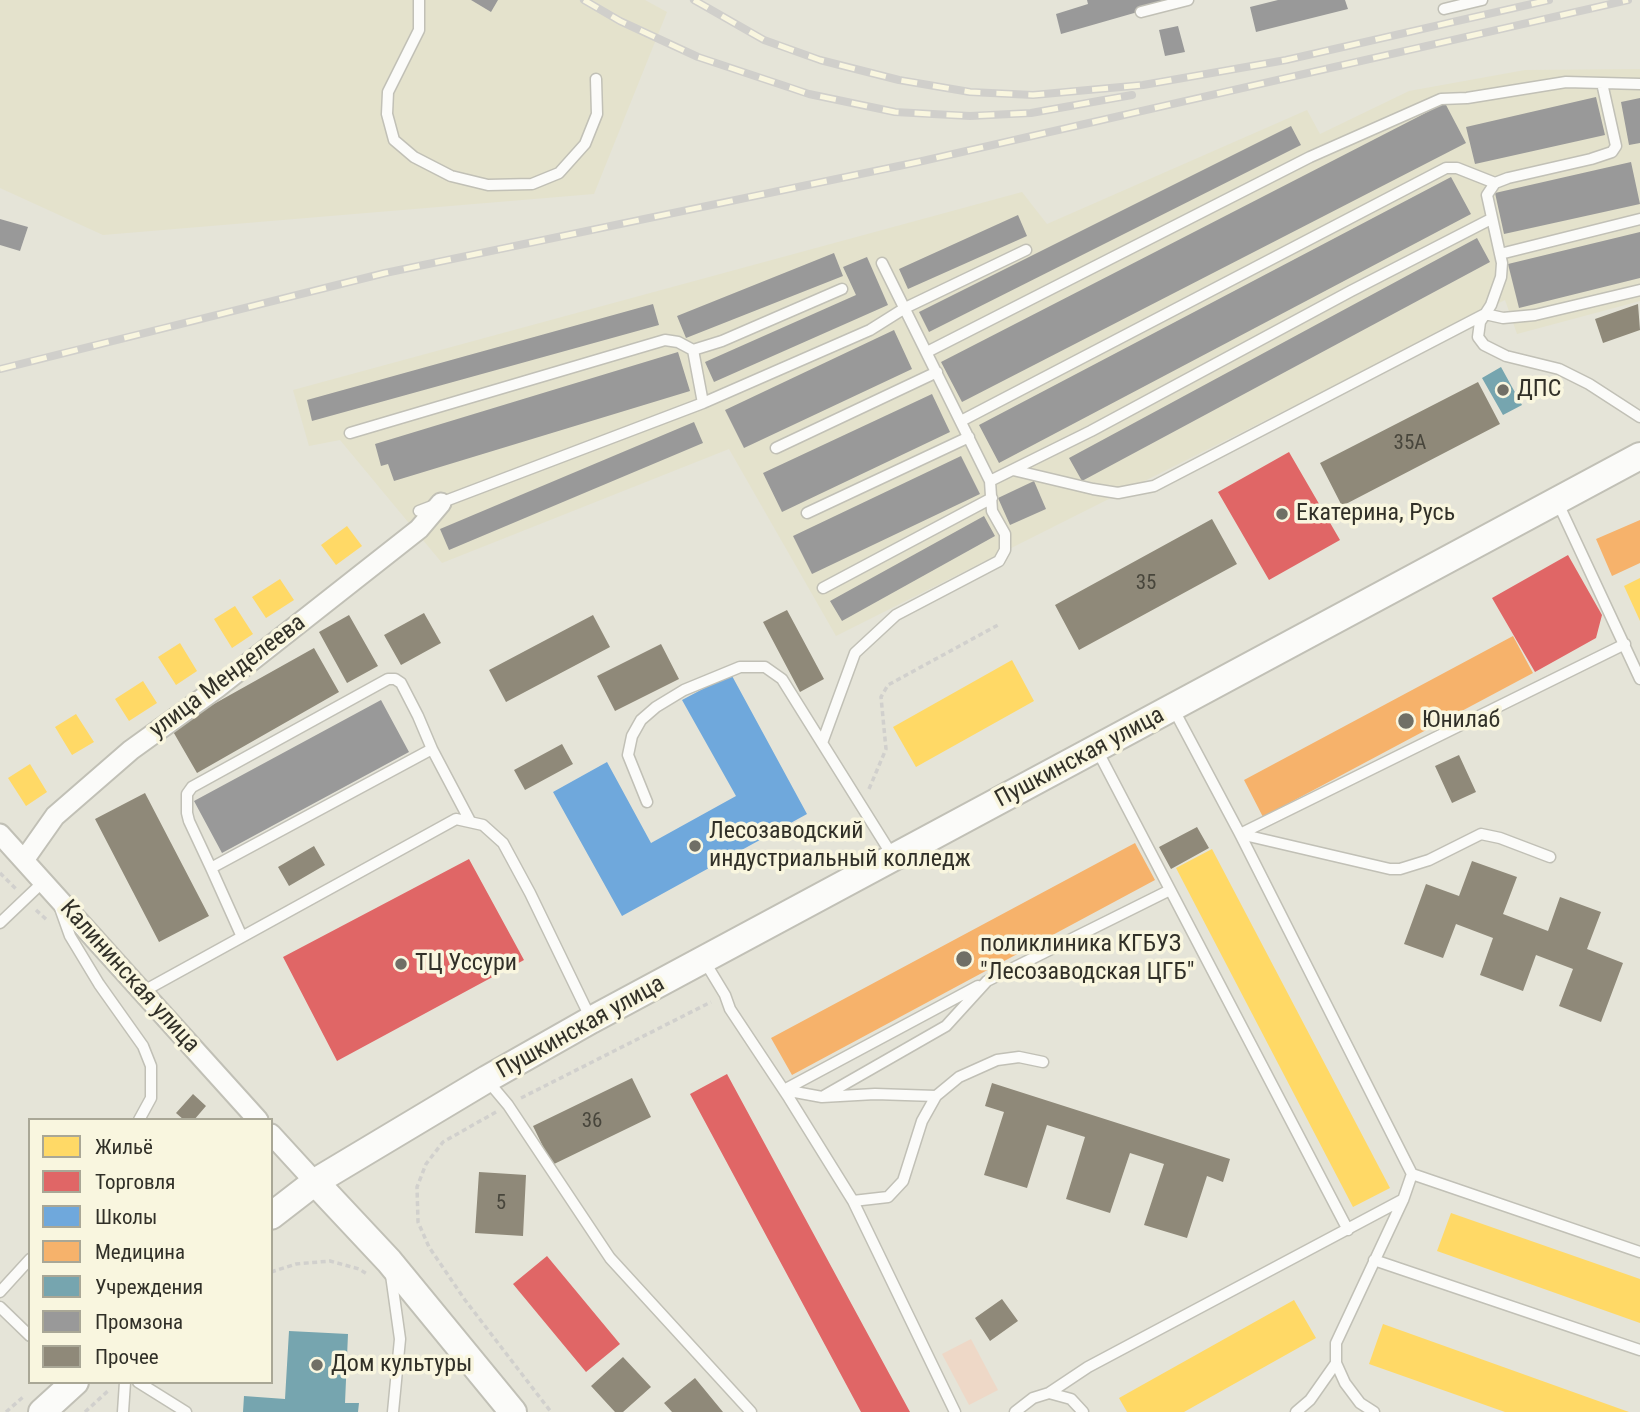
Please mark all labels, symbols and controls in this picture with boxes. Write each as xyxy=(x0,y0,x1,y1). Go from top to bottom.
place label: ДПС xyxy=(1517,376,1561,404)
marker: ДПС xyxy=(1495,382,1511,398)
house number: 35А xyxy=(1394,431,1426,457)
place label: Екатерина, Русь xyxy=(1296,500,1455,528)
marker: Екатерина, Русь xyxy=(1274,506,1290,522)
house number: 35 xyxy=(1136,571,1156,597)
street label: улица Менделеева xyxy=(144,609,312,745)
street label: Пушкинская улица xyxy=(991,701,1169,815)
place label: Юнилаб xyxy=(1422,707,1500,735)
marker: Юнилаб xyxy=(1396,711,1416,731)
place label: Лесозаводский индустриальный колледж xyxy=(709,818,971,874)
marker: Лесозаводский индустриальный колледж xyxy=(687,838,703,854)
street label: Калининская улица xyxy=(53,895,205,1059)
place label: поликлиника КГБУЗ "Лесозаводская ЦГБ" xyxy=(980,931,1194,987)
marker: поликлиника КГБУЗ "Лесозаводская ЦГБ" xyxy=(954,949,974,969)
place label: ТЦ Уссури xyxy=(415,950,517,978)
marker: ТЦ Уссури xyxy=(393,956,409,972)
street label: Пушкинская улица xyxy=(492,970,670,1086)
house number: 36 xyxy=(582,1109,602,1135)
legend xyxy=(28,1118,273,1384)
text: Жильё xyxy=(95,1135,153,1159)
text: Торговля xyxy=(95,1170,175,1194)
house number: 5 xyxy=(496,1191,506,1217)
text: Школы xyxy=(95,1205,157,1229)
text: Медицина xyxy=(95,1240,185,1264)
text: Учреждения xyxy=(95,1275,203,1299)
text: Промзона xyxy=(95,1310,183,1334)
text: Прочее xyxy=(95,1345,159,1369)
place label: Дом культуры xyxy=(331,1351,472,1379)
marker: Дом культуры xyxy=(309,1357,325,1373)

